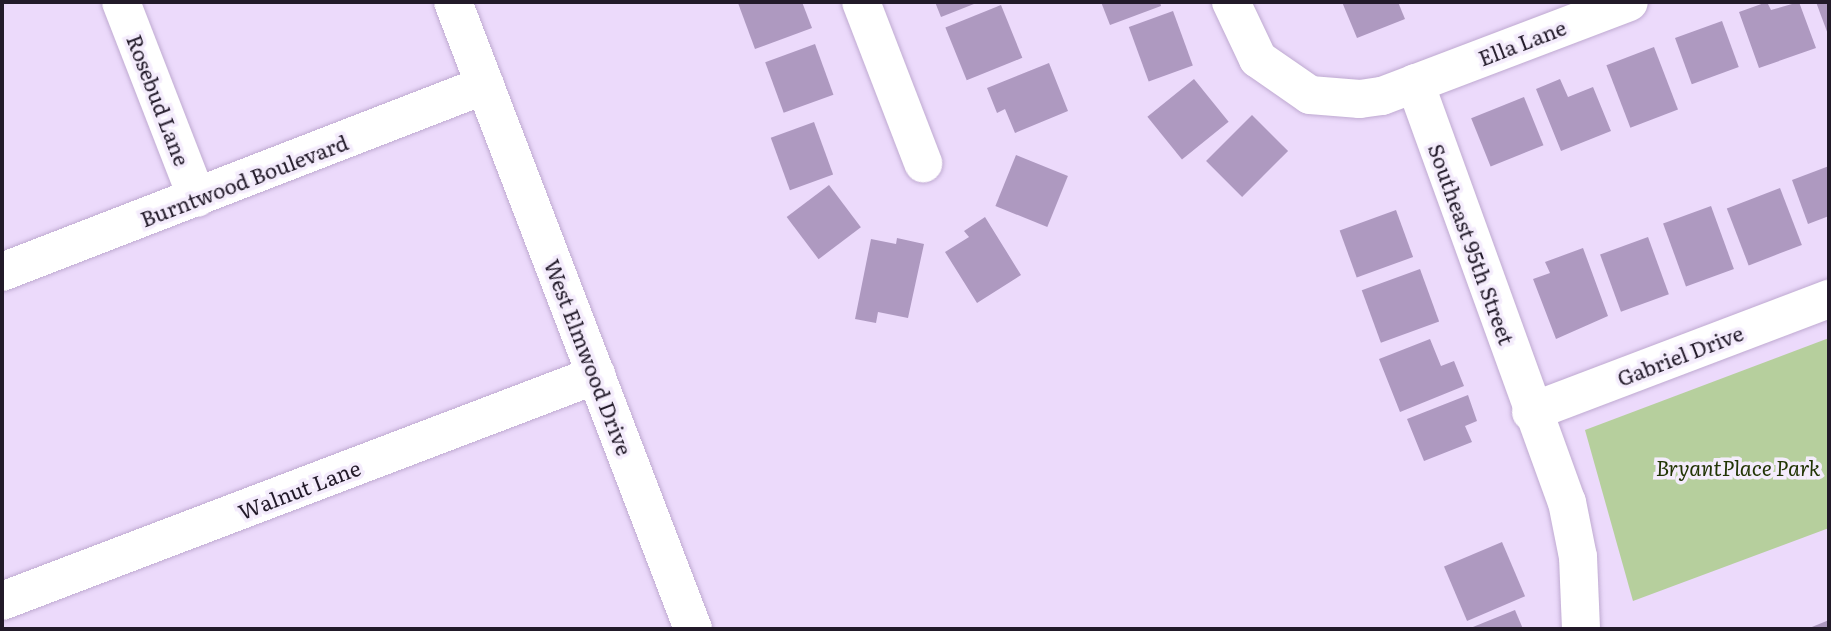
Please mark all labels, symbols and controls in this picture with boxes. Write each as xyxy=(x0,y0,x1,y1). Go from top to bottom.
street label: Ella Lane xyxy=(1475,14,1569,70)
street label: Rosebud Lane xyxy=(122,31,196,169)
street label: Burntwood Boulevard xyxy=(137,129,351,231)
street label: Southeast 95th Street xyxy=(1424,140,1520,348)
street label: West Elmwood Drive xyxy=(540,255,638,459)
street label: Gabriel Drive xyxy=(1613,319,1747,391)
street label: Walnut Lane xyxy=(234,454,364,524)
park label: BryantPlace Park xyxy=(1656,454,1820,480)

